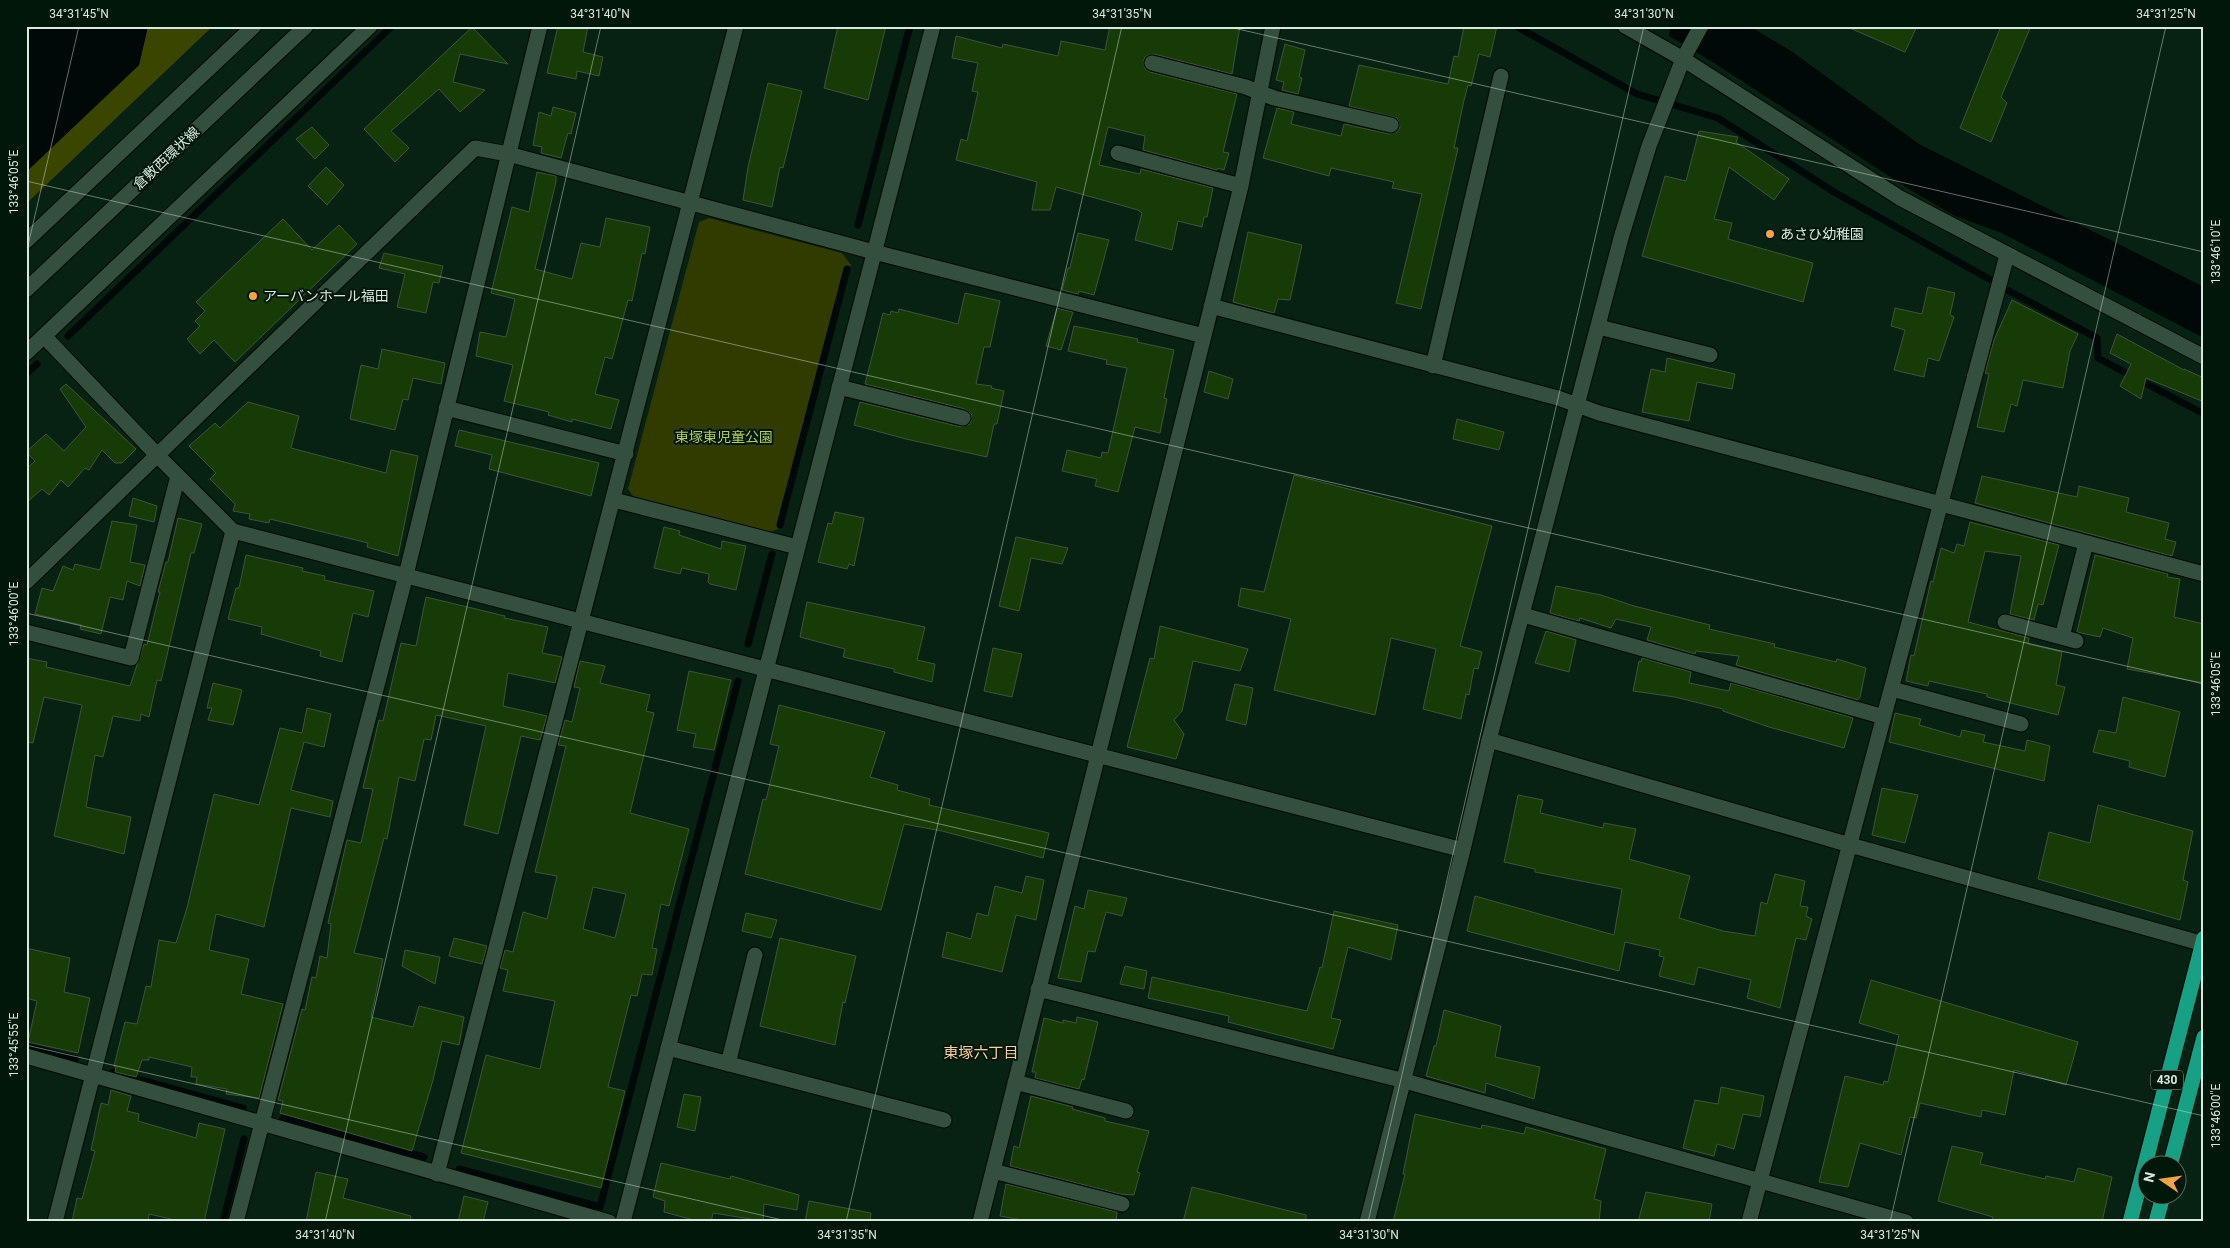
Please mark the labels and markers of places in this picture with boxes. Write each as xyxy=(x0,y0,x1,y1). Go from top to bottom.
place label: あさひ幼稚園 xyxy=(1780,226,1864,242)
marker: あさひ幼稚園 xyxy=(1764,228,1776,240)
place label: アーバンホール福田 xyxy=(263,288,389,304)
marker: アーバンホール福田 xyxy=(247,290,259,302)

